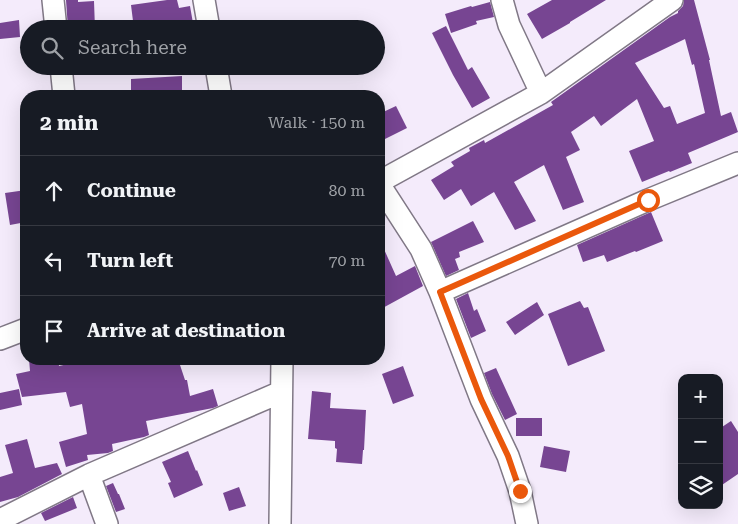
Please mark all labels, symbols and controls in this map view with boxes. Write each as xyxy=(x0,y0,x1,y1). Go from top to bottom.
search box xyxy=(20,20,385,75)
icon: search xyxy=(38,34,66,62)
text: Search here xyxy=(78,36,187,59)
text: 2 min xyxy=(40,111,98,135)
text: Walk · 150 m xyxy=(268,113,365,132)
icon: ahead xyxy=(40,177,68,205)
text: Continue xyxy=(87,179,176,202)
text: 80 m xyxy=(328,181,365,200)
route start xyxy=(637,189,660,212)
icon: left xyxy=(40,247,68,275)
text: Turn left xyxy=(87,249,173,272)
text: 70 m xyxy=(328,251,365,270)
icon: arrive xyxy=(40,317,68,345)
text: Arrive at destination xyxy=(87,319,285,342)
map controls xyxy=(678,374,723,509)
button: + xyxy=(678,374,723,419)
button: − xyxy=(678,419,723,464)
button: layers xyxy=(678,464,723,509)
route end xyxy=(509,480,532,503)

